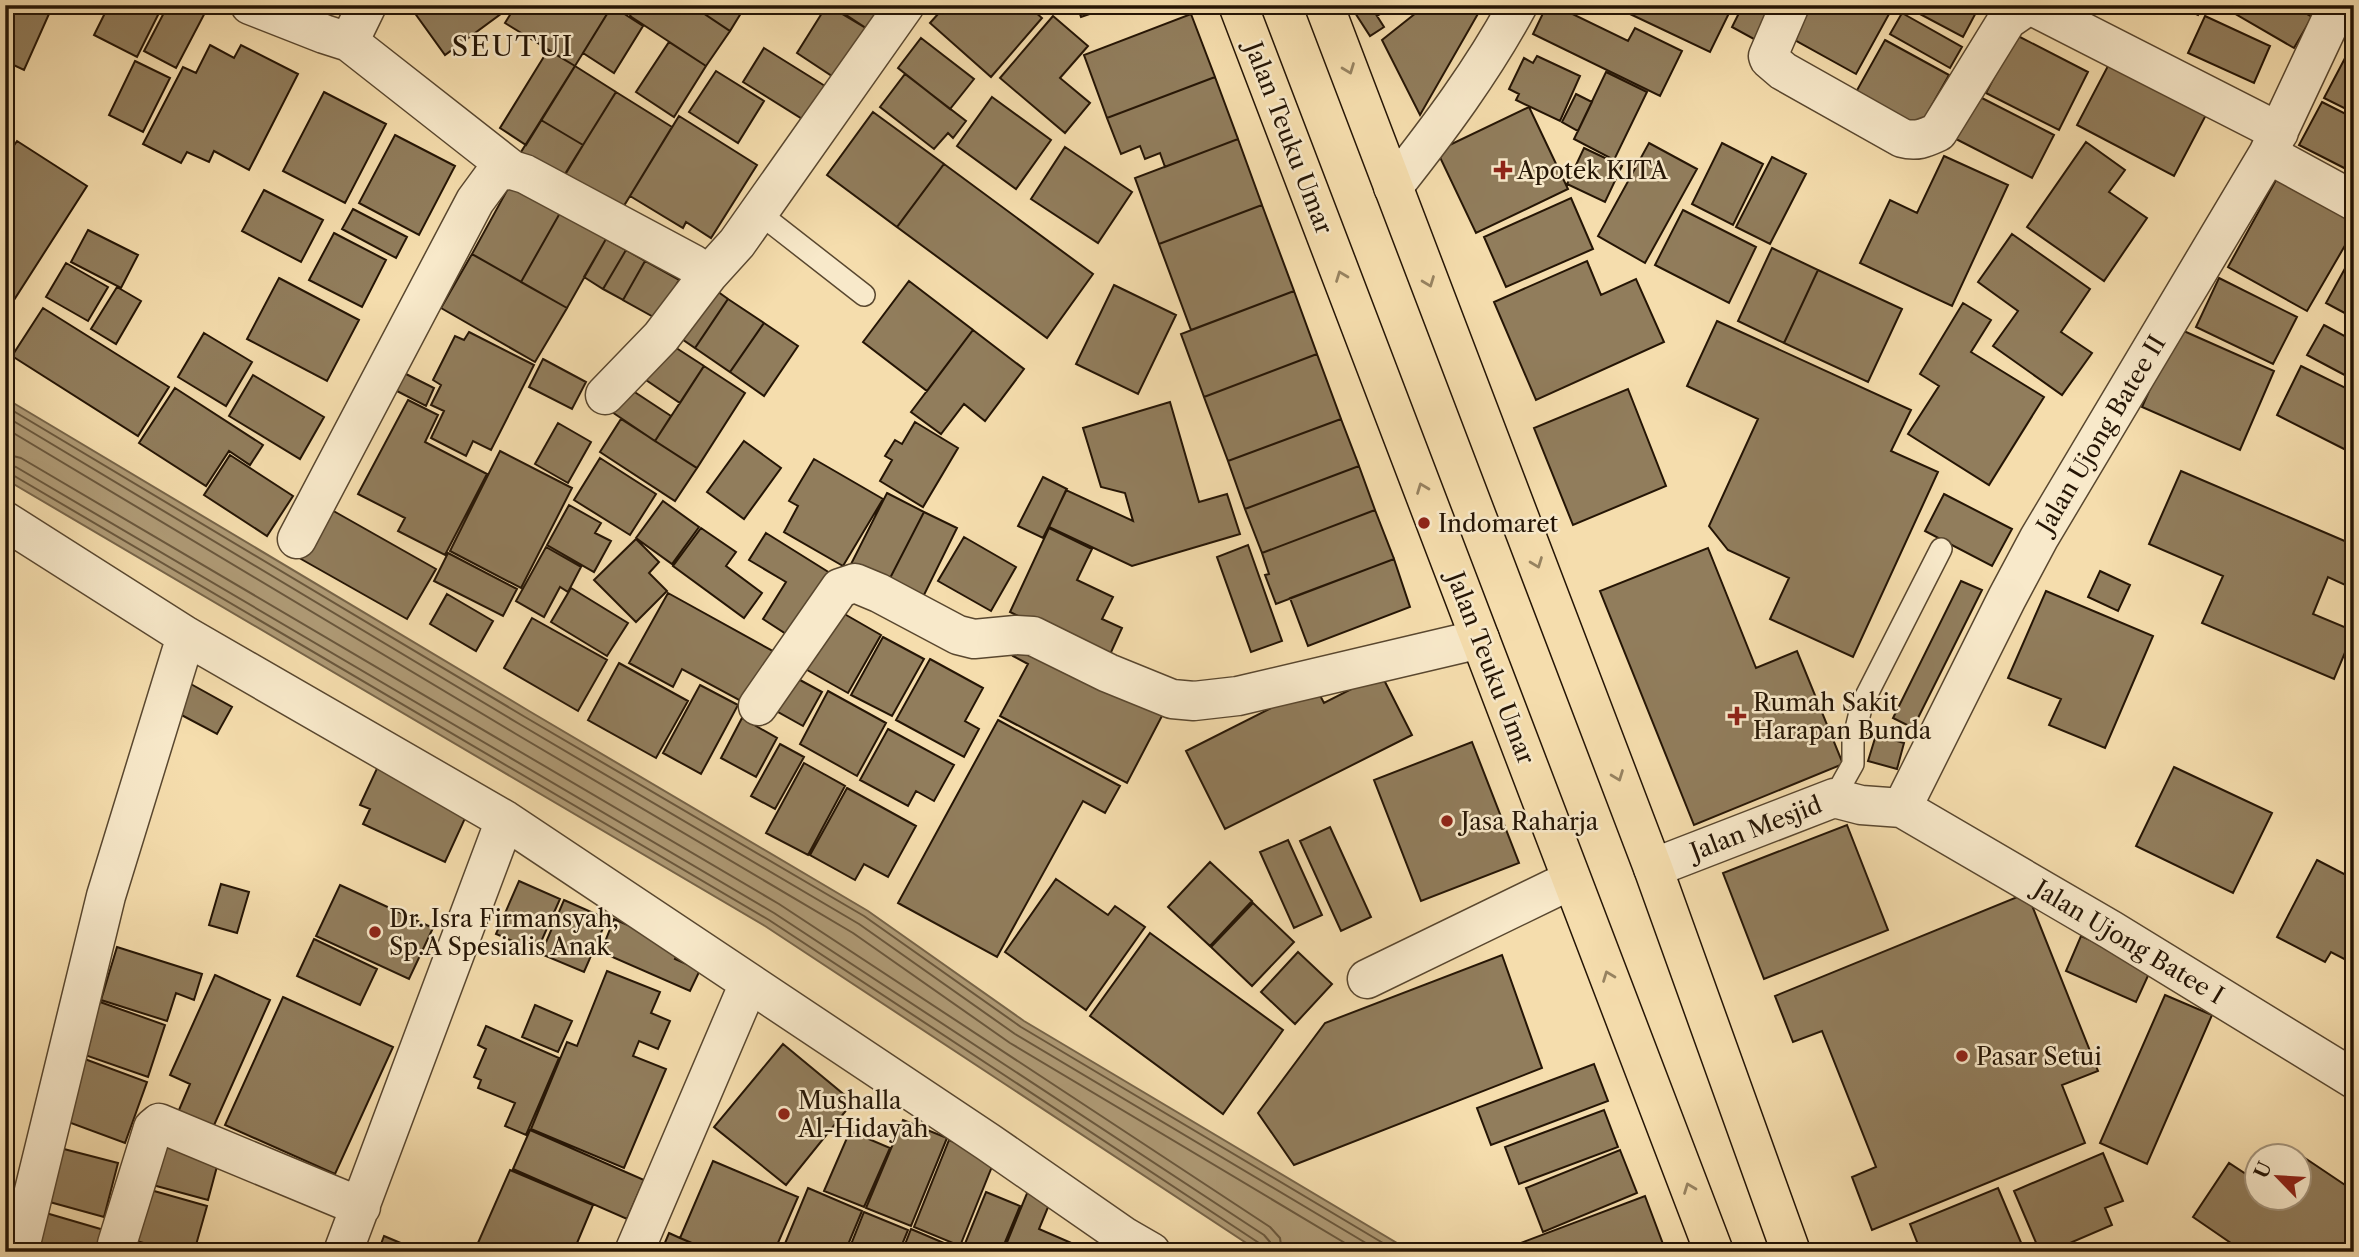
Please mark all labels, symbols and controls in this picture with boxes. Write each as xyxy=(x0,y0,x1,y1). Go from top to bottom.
district label: SEUTUI xyxy=(452,29,574,63)
street label: Jalan Teuku Umar xyxy=(1238,34,1339,238)
one-way arrow xyxy=(1340,63,1354,75)
place label: Apotek KITA xyxy=(1516,156,1669,185)
marker: Apotek KITA xyxy=(1495,162,1511,178)
one-way arrow xyxy=(1336,270,1350,282)
one-way arrow xyxy=(1421,275,1435,287)
street label: Jalan Ujong Batee II xyxy=(2029,330,2171,541)
one-way arrow xyxy=(1417,483,1431,495)
place label: Indomaret xyxy=(1438,509,1559,538)
marker: Indomaret xyxy=(1416,515,1432,531)
one-way arrow xyxy=(1528,556,1542,568)
street label: Jalan Teuku Umar xyxy=(1440,564,1541,768)
place label: Rumah Sakit Harapan Bunda xyxy=(1753,688,1932,745)
marker: Rumah Sakit Harapan Bunda xyxy=(1727,706,1747,726)
one-way arrow xyxy=(1609,769,1623,781)
street label: Jalan Mesjid xyxy=(1682,790,1826,868)
place label: Jasa Raharja xyxy=(1457,807,1599,836)
marker: Jasa Raharja xyxy=(1439,813,1455,829)
street label: Jalan Ujong Batee I xyxy=(2025,872,2229,1010)
place label: Dr. Isra Firmansyah, Sp.A Spesialis Anak xyxy=(389,904,619,961)
marker: Dr. Isra Firmansyah, Sp.A Spesialis Anak xyxy=(367,924,383,940)
one-way arrow xyxy=(1602,970,1616,982)
place label: Pasar Setui xyxy=(1976,1042,2102,1071)
marker: Pasar Setui xyxy=(1954,1048,1970,1064)
place label: Mushalla Al-Hidayah xyxy=(797,1086,929,1143)
marker: Mushalla Al-Hidayah xyxy=(776,1106,792,1122)
north arrow xyxy=(2244,1142,2314,1212)
text: U xyxy=(2249,1158,2277,1182)
one-way arrow xyxy=(1683,1183,1697,1195)

